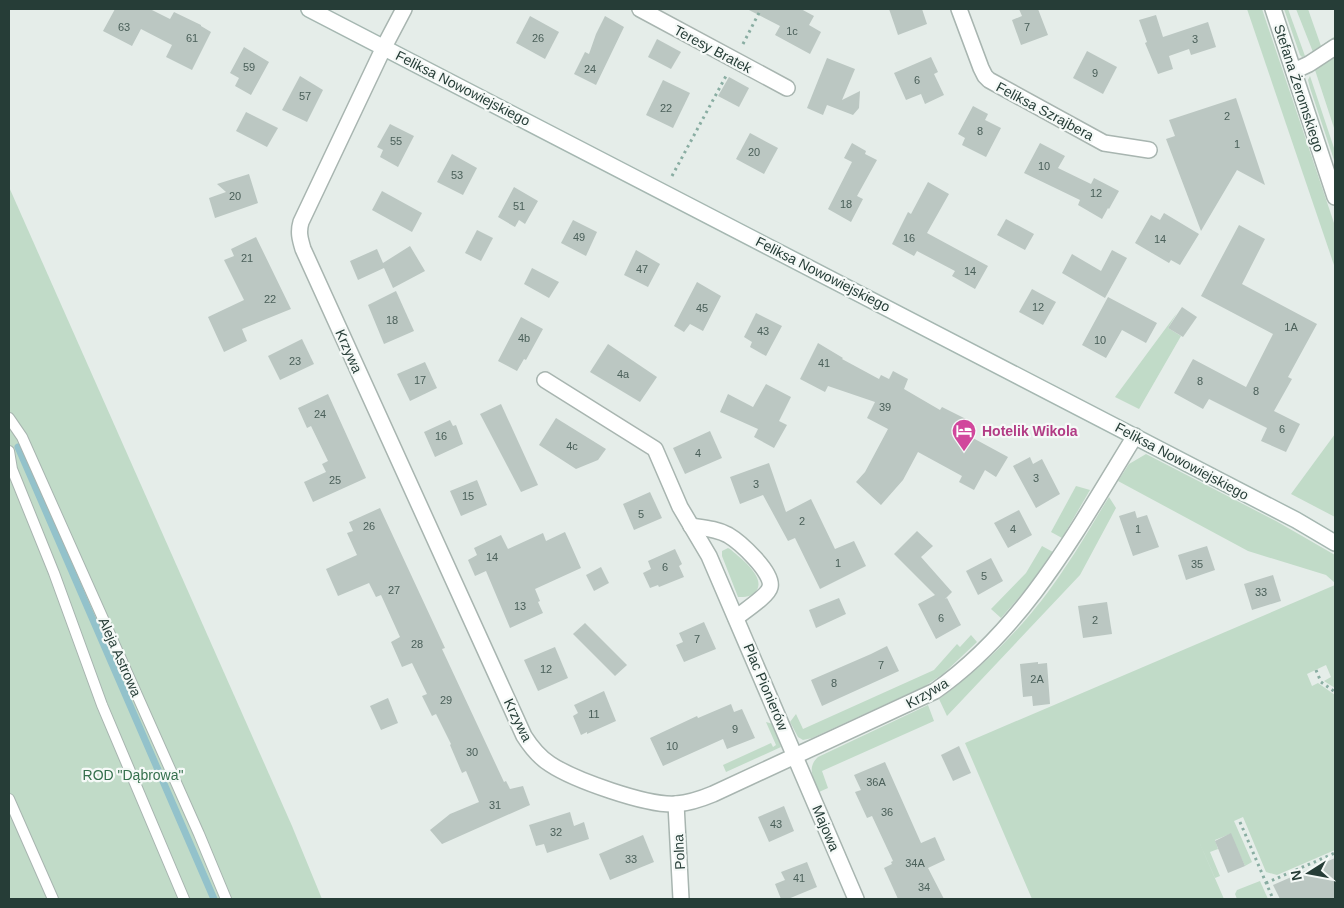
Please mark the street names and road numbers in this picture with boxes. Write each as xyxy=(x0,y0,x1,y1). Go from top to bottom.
street label: Teresy Bratek xyxy=(671,22,755,77)
street label: Stefana Żeromskiego xyxy=(1271,22,1328,154)
street label: Feliksa Nowowiejskiego xyxy=(393,47,533,129)
street label: Feliksa Szrajbera xyxy=(993,79,1097,144)
street label: Feliksa Nowowiejskiego xyxy=(753,233,893,315)
street label: Krzywa xyxy=(332,327,366,375)
street label: Feliksa Nowowiejskiego xyxy=(1113,419,1252,503)
street label: Aleja Astrowa xyxy=(95,615,145,699)
street label: Plac Pionierów xyxy=(741,641,792,734)
street label: Krzywa xyxy=(903,674,951,711)
street label: Krzywa xyxy=(501,696,535,744)
street label: Majowa xyxy=(809,803,843,854)
street label: Polna xyxy=(670,833,688,870)

